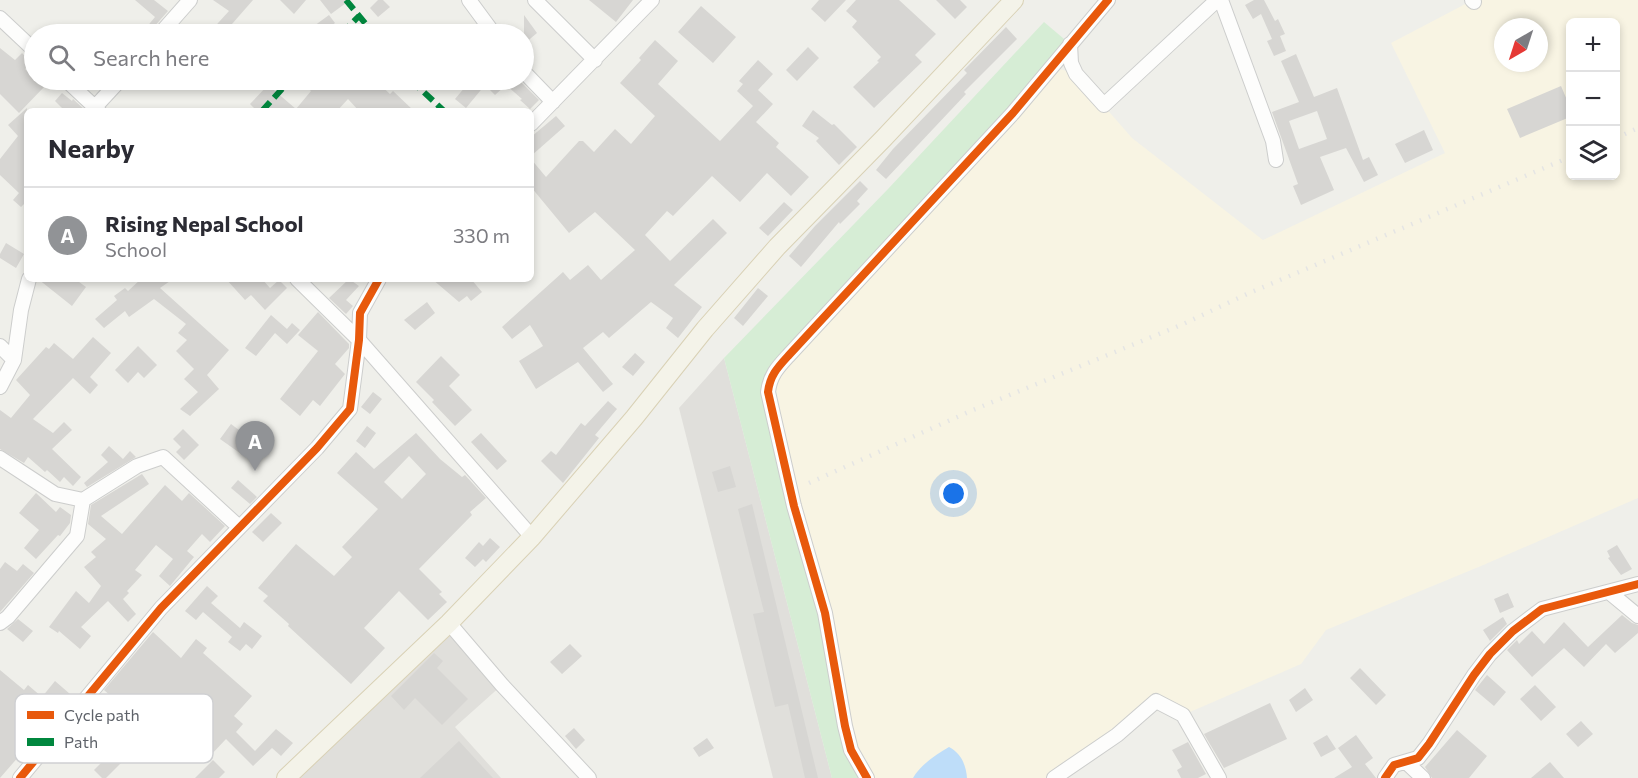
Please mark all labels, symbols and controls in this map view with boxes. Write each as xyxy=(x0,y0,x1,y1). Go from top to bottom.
north arrow xyxy=(1494,18,1548,72)
map controls xyxy=(1566,18,1620,180)
button: + xyxy=(1566,18,1620,72)
search box xyxy=(24,24,534,90)
icon: search xyxy=(45,41,78,74)
text: Search here xyxy=(93,44,209,71)
button: − xyxy=(1566,72,1620,126)
button: layers xyxy=(1566,126,1620,180)
text: Nearby xyxy=(48,132,135,163)
text: Rising Nepal School xyxy=(105,210,304,237)
text: A xyxy=(60,223,75,247)
text: 330 m xyxy=(453,223,510,247)
text: School xyxy=(105,237,167,261)
pin: A xyxy=(236,422,274,471)
your location xyxy=(939,479,968,508)
legend xyxy=(15,694,213,763)
text: Cycle path xyxy=(64,705,140,724)
text: Path xyxy=(64,732,98,751)

